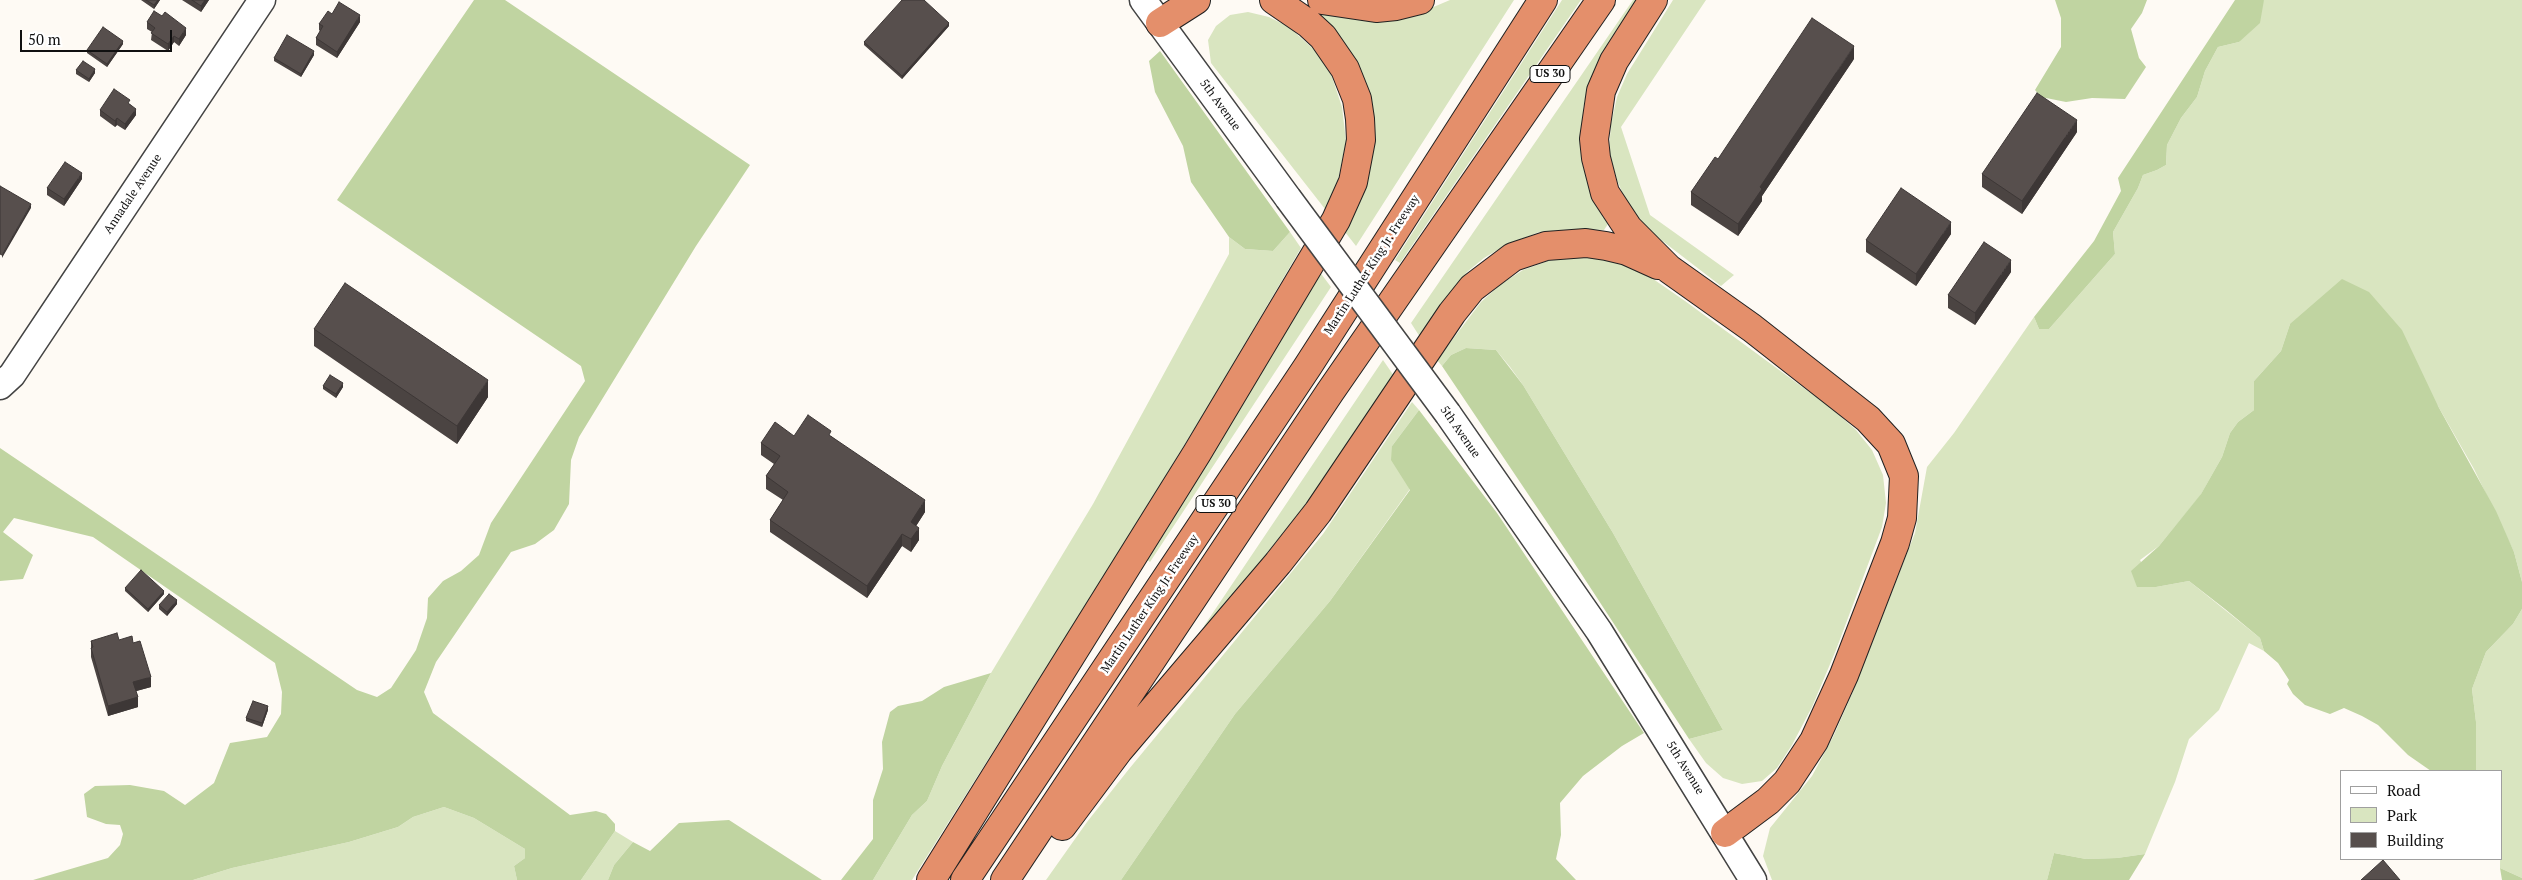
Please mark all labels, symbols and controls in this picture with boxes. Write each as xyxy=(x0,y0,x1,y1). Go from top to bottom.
scale bar xyxy=(22,20,175,52)
text: 50 m xyxy=(28,29,61,49)
road number: US 30 xyxy=(1530,66,1570,82)
street label: 5th Avenue xyxy=(1197,76,1243,134)
street label: Annadale Avenue xyxy=(101,151,165,237)
street label: Martin Luther King Jr. Freeway xyxy=(1321,192,1423,338)
street label: 5th Avenue xyxy=(1437,403,1483,461)
road number: US 30 xyxy=(1196,496,1236,512)
street label: Martin Luther King Jr. Freeway xyxy=(1098,532,1202,676)
street label: 5th Avenue xyxy=(1663,739,1707,797)
legend xyxy=(2340,770,2502,860)
text: Road xyxy=(2387,780,2420,800)
text: Park xyxy=(2387,805,2417,825)
text: Building xyxy=(2387,830,2444,850)

